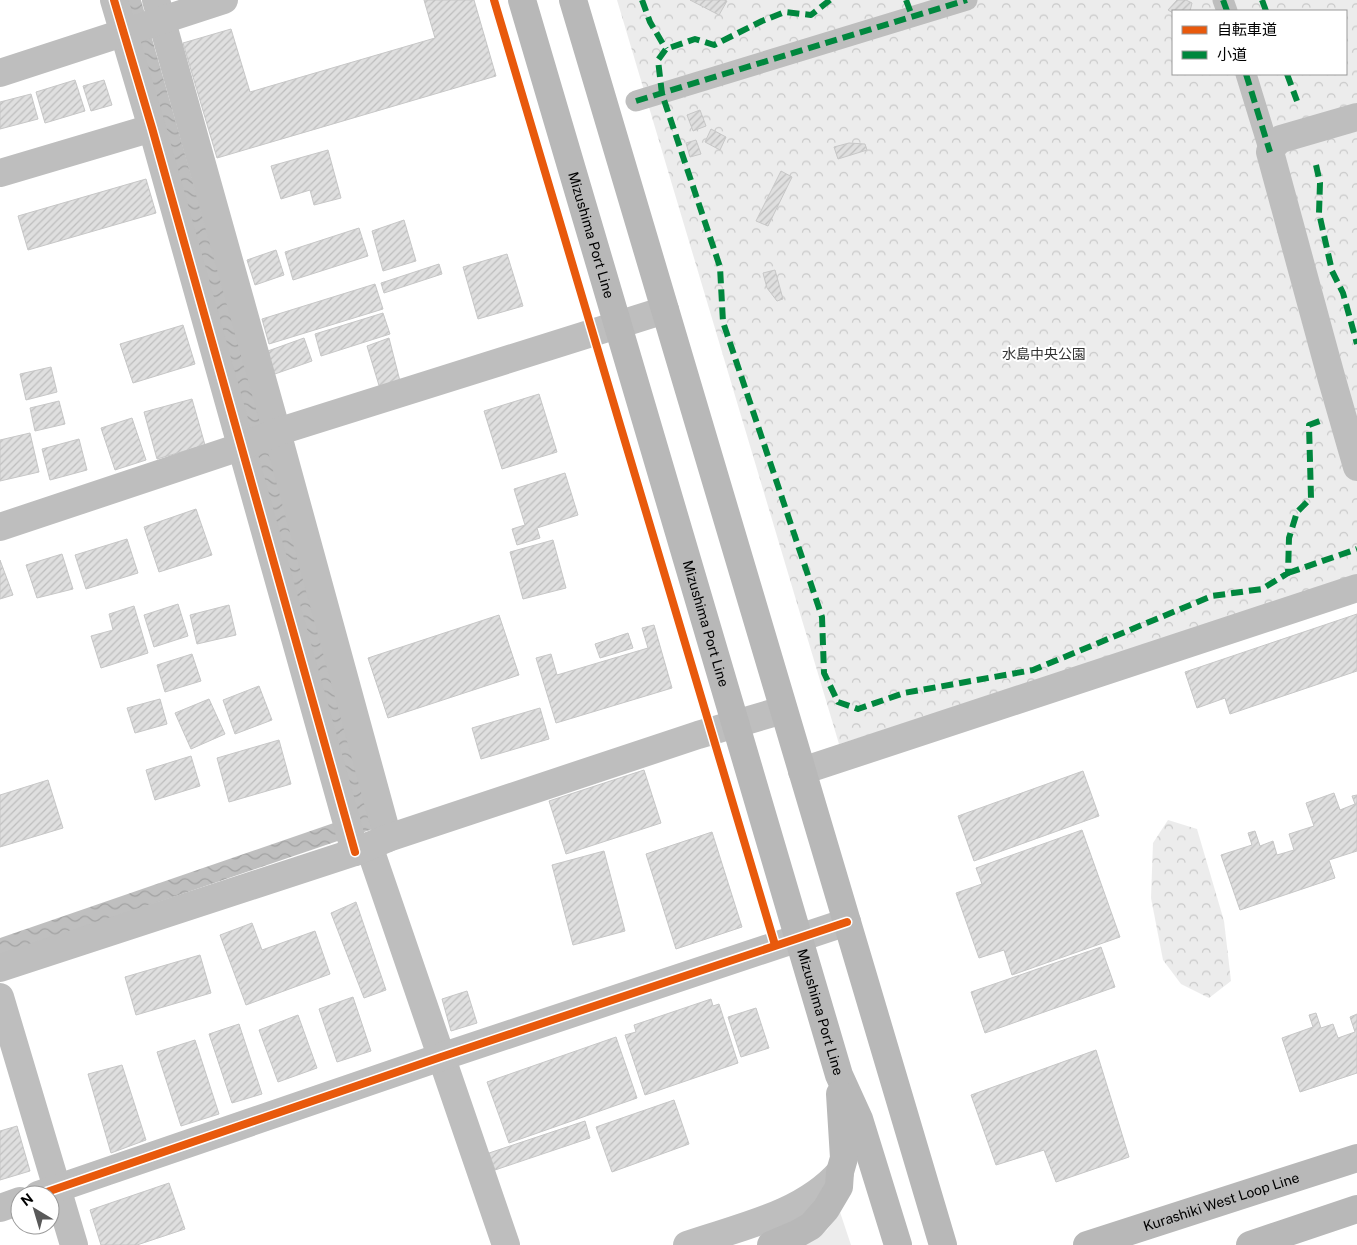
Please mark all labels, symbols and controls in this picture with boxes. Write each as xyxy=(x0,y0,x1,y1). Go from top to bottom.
legend xyxy=(1172,10,1347,75)
text: 自転車道 xyxy=(1217,21,1277,38)
text: 小道 xyxy=(1217,46,1247,63)
street label: Mizushima Port Line xyxy=(565,170,618,300)
park label: 水島中央公園 xyxy=(1002,346,1086,362)
street label: Mizushima Port Line xyxy=(680,558,732,689)
street label: Mizushima Port Line xyxy=(794,947,847,1077)
street label: Kurashiki West Loop Line xyxy=(1141,1169,1301,1234)
north arrow xyxy=(10,1185,60,1235)
text: N xyxy=(18,1190,36,1209)

